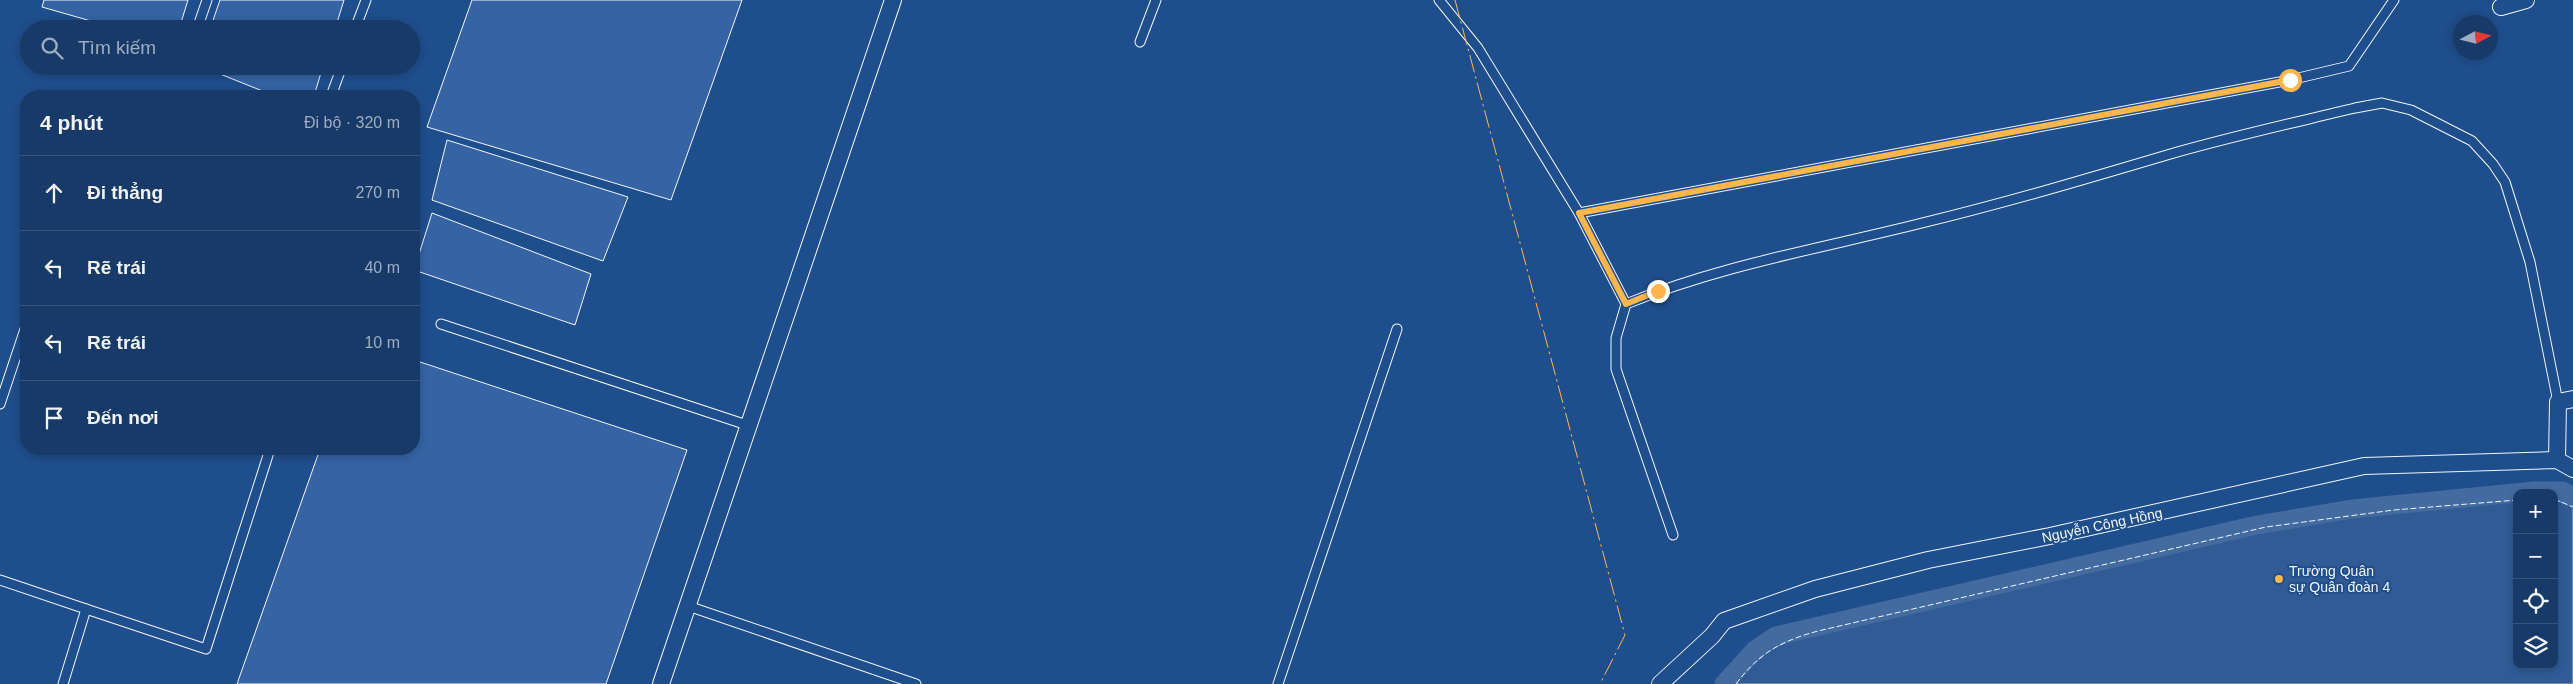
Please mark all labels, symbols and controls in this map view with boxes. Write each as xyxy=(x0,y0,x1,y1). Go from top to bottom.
north arrow xyxy=(2453,15,2498,60)
search box xyxy=(20,20,420,75)
icon: search xyxy=(38,34,66,62)
text: Tìm kiếm xyxy=(78,37,156,58)
route start xyxy=(2279,69,2302,92)
text: 4 phút xyxy=(40,111,103,134)
text: Đi bộ · 320 m xyxy=(304,114,400,131)
icon: ahead xyxy=(40,179,68,207)
text: Đi thẳng xyxy=(87,182,163,203)
text: 270 m xyxy=(356,184,400,201)
icon: left xyxy=(40,254,68,282)
text: Rẽ trái xyxy=(87,257,146,278)
text: 40 m xyxy=(364,259,400,276)
route end xyxy=(1647,280,1670,303)
icon: left xyxy=(40,329,68,357)
text: Rẽ trái xyxy=(87,332,146,353)
text: 10 m xyxy=(364,334,400,351)
icon: arrive xyxy=(40,404,68,432)
text: Đến nơi xyxy=(87,407,159,428)
map controls xyxy=(2513,489,2558,669)
button: + xyxy=(2513,489,2558,534)
street label: Nguyễn Công Hồng xyxy=(2040,504,2164,546)
button: − xyxy=(2513,534,2558,579)
place label: Trường Quân sự Quân đoàn 4 xyxy=(2289,563,2390,595)
marker: Trường Quân sự Quân đoàn 4 xyxy=(2273,573,2285,585)
button: locate xyxy=(2513,579,2558,624)
button: layers xyxy=(2513,624,2558,669)

